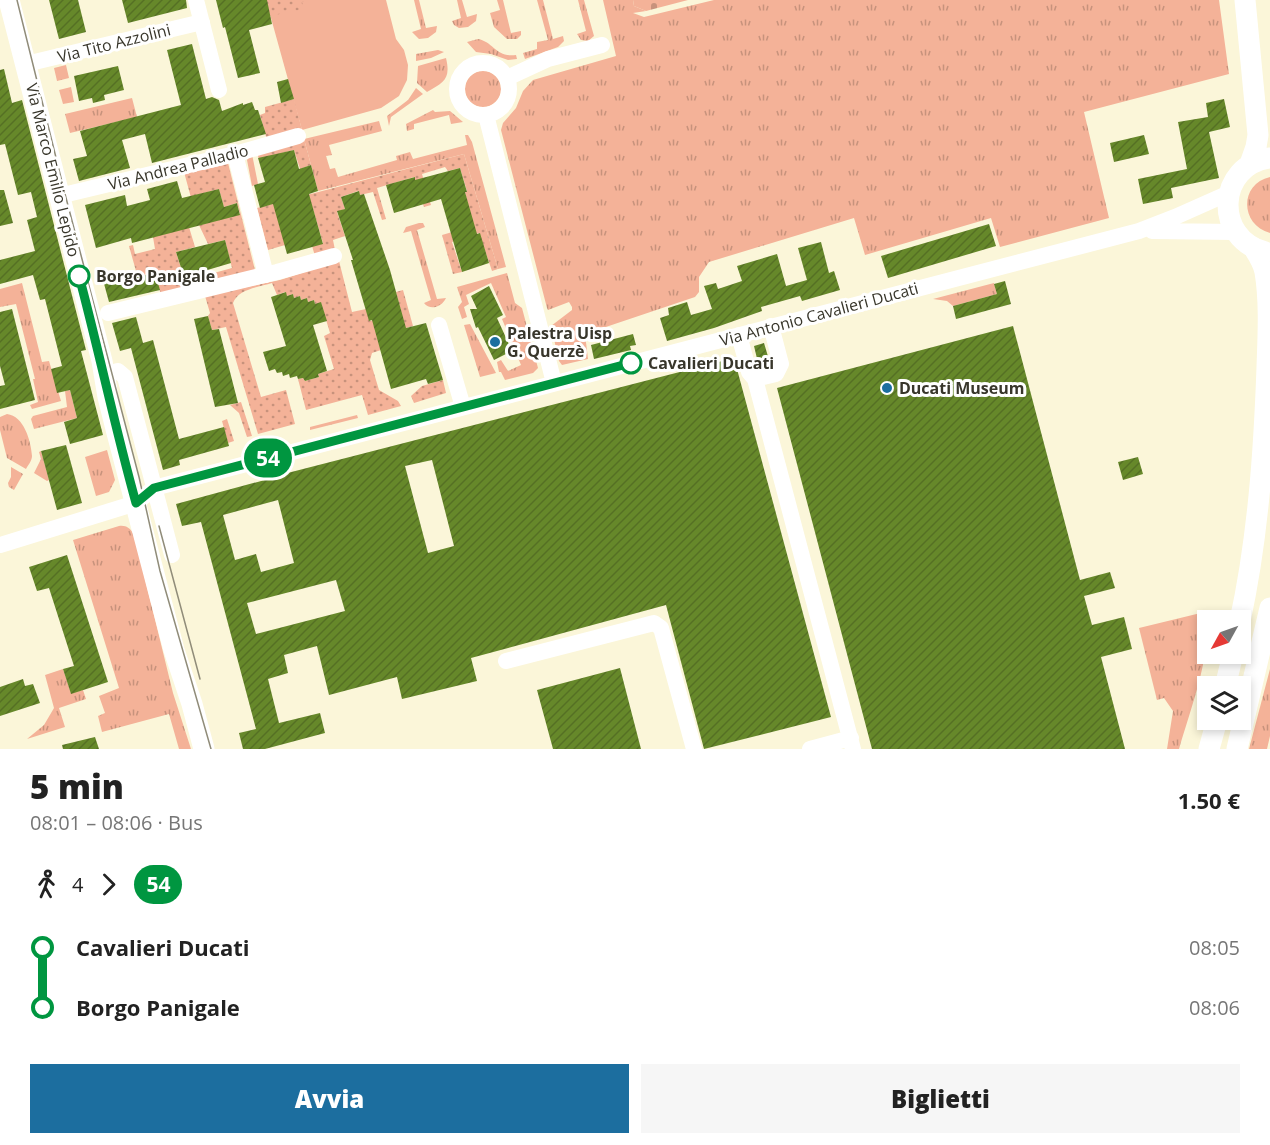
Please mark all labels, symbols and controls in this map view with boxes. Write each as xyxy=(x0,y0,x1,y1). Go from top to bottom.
street label: Via Tito Azzolini xyxy=(55,18,173,68)
street label: Via Marco Emilio Lepido xyxy=(21,81,85,259)
street label: Via Andrea Palladio xyxy=(106,139,250,195)
marker: Borgo Panigale xyxy=(68,265,90,287)
place label: Borgo Panigale xyxy=(96,265,215,287)
street label: Via Antonio Cavalieri Ducati xyxy=(717,277,921,351)
place label: Palestra Uisp G. Querzè xyxy=(507,322,612,362)
marker: Palestra Uisp G. Querzè xyxy=(488,335,502,349)
marker: Cavalieri Ducati xyxy=(620,352,642,374)
place label: Cavalieri Ducati xyxy=(648,352,774,374)
place label: Ducati Museum xyxy=(899,377,1024,399)
marker: Ducati Museum xyxy=(880,381,894,395)
line badge: 54 xyxy=(241,438,295,478)
text: 54 xyxy=(256,444,280,472)
north arrow xyxy=(1197,610,1251,664)
map controls xyxy=(1197,610,1251,730)
button: layers xyxy=(1197,676,1251,730)
text: 5 min xyxy=(30,764,124,809)
text: 1.50 € xyxy=(1178,785,1240,815)
text: 08:01 – 08:06 · Bus xyxy=(30,809,203,836)
icon: walk xyxy=(30,868,63,901)
icon: forward xyxy=(92,868,125,901)
text: 54 xyxy=(146,870,170,898)
text: 4 xyxy=(72,871,83,898)
text: Cavalieri Ducati xyxy=(76,932,250,962)
text: 08:05 xyxy=(1189,934,1240,961)
text: Borgo Panigale xyxy=(76,992,240,1022)
text: 08:06 xyxy=(1189,994,1240,1021)
button: Avvia xyxy=(30,1064,629,1133)
button: Biglietti xyxy=(641,1064,1240,1133)

